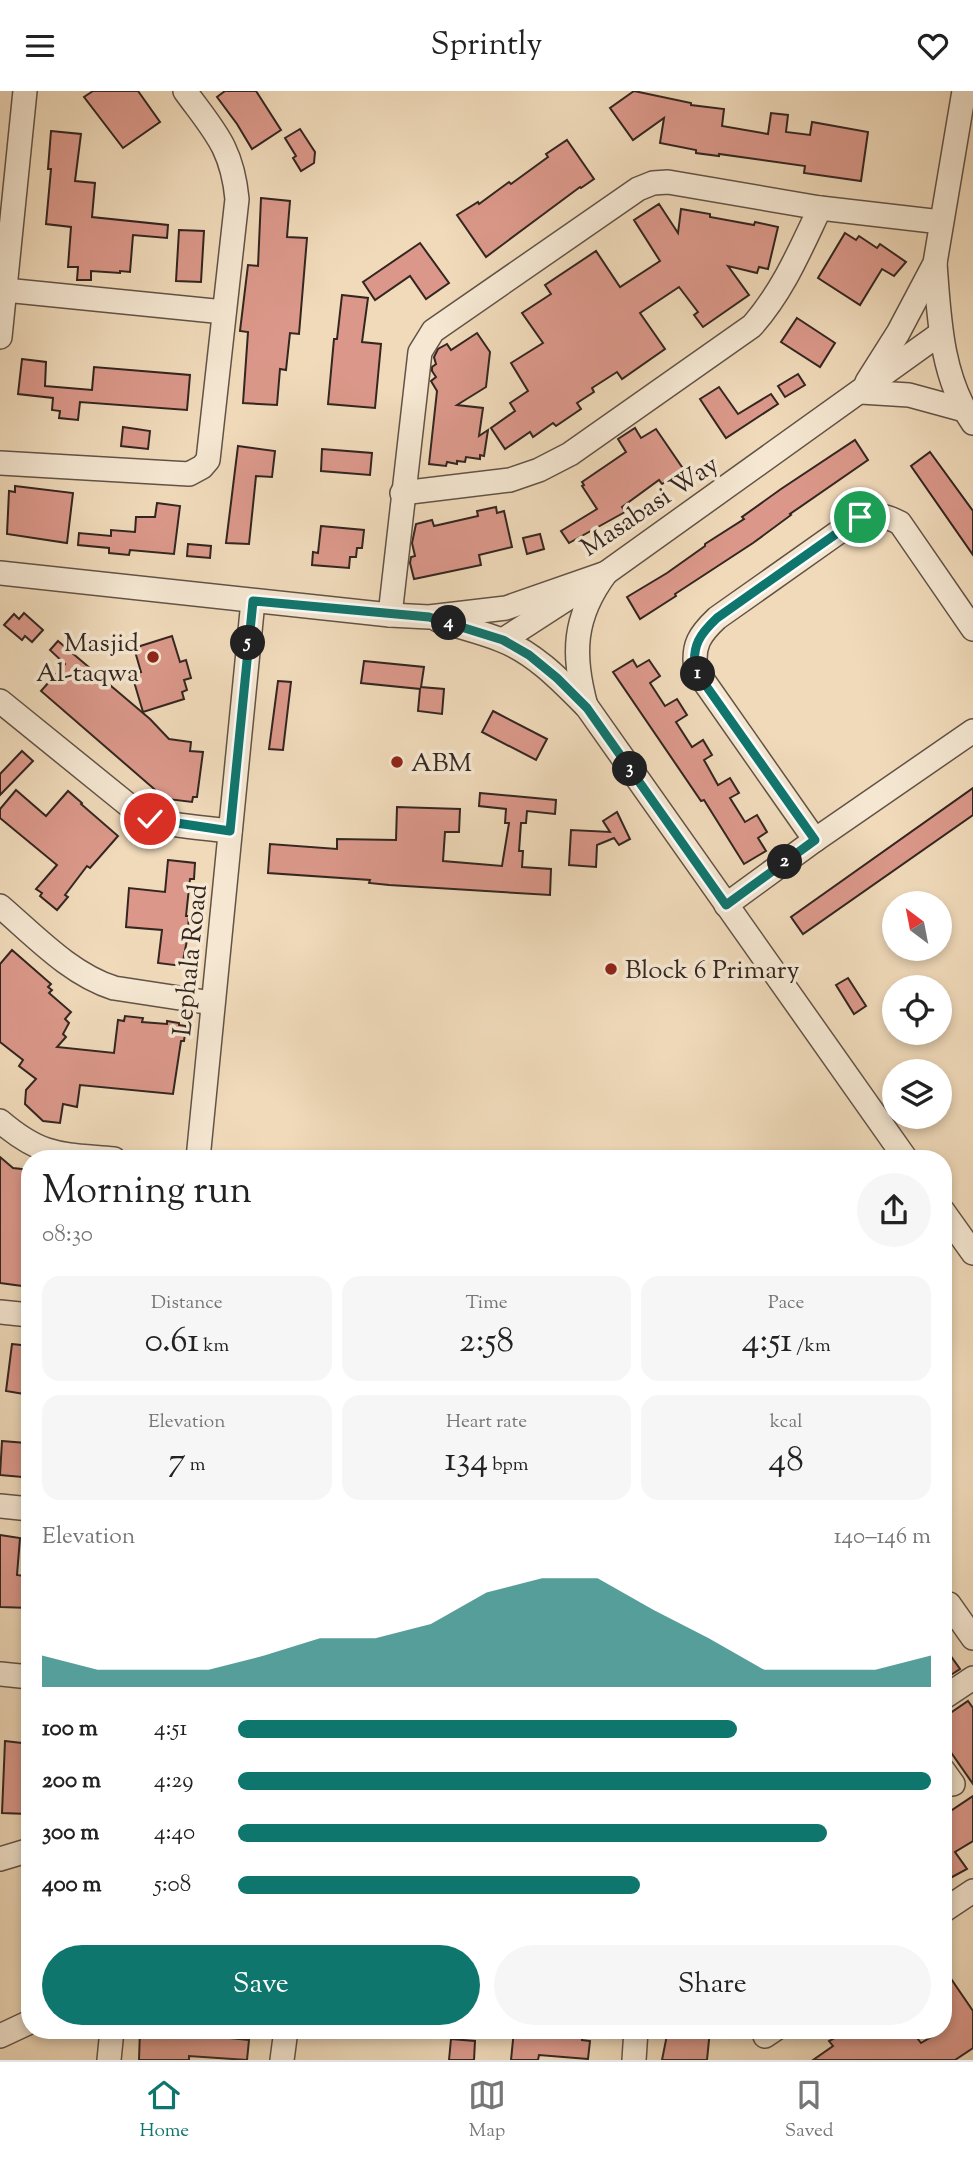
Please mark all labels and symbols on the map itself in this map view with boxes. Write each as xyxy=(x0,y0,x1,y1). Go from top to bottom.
street label: Masabasi Way xyxy=(574,447,727,567)
pin xyxy=(830,487,890,547)
pin: 4 xyxy=(432,605,466,641)
pin: 5 xyxy=(230,625,266,661)
place label: Masjid Al-taqwa xyxy=(36,626,139,693)
marker: Masjid Al-taqwa xyxy=(145,649,161,665)
pin: 1 xyxy=(680,657,716,691)
place label: ABM xyxy=(411,746,472,783)
pin: 3 xyxy=(612,751,648,787)
marker: ABM xyxy=(389,754,405,770)
pin xyxy=(120,789,180,849)
pin: 2 xyxy=(768,845,802,879)
street label: Lephala Road xyxy=(165,882,218,1038)
north arrow xyxy=(882,891,952,961)
place label: Block 6 Primary xyxy=(625,953,800,990)
marker: Block 6 Primary xyxy=(603,961,619,977)

